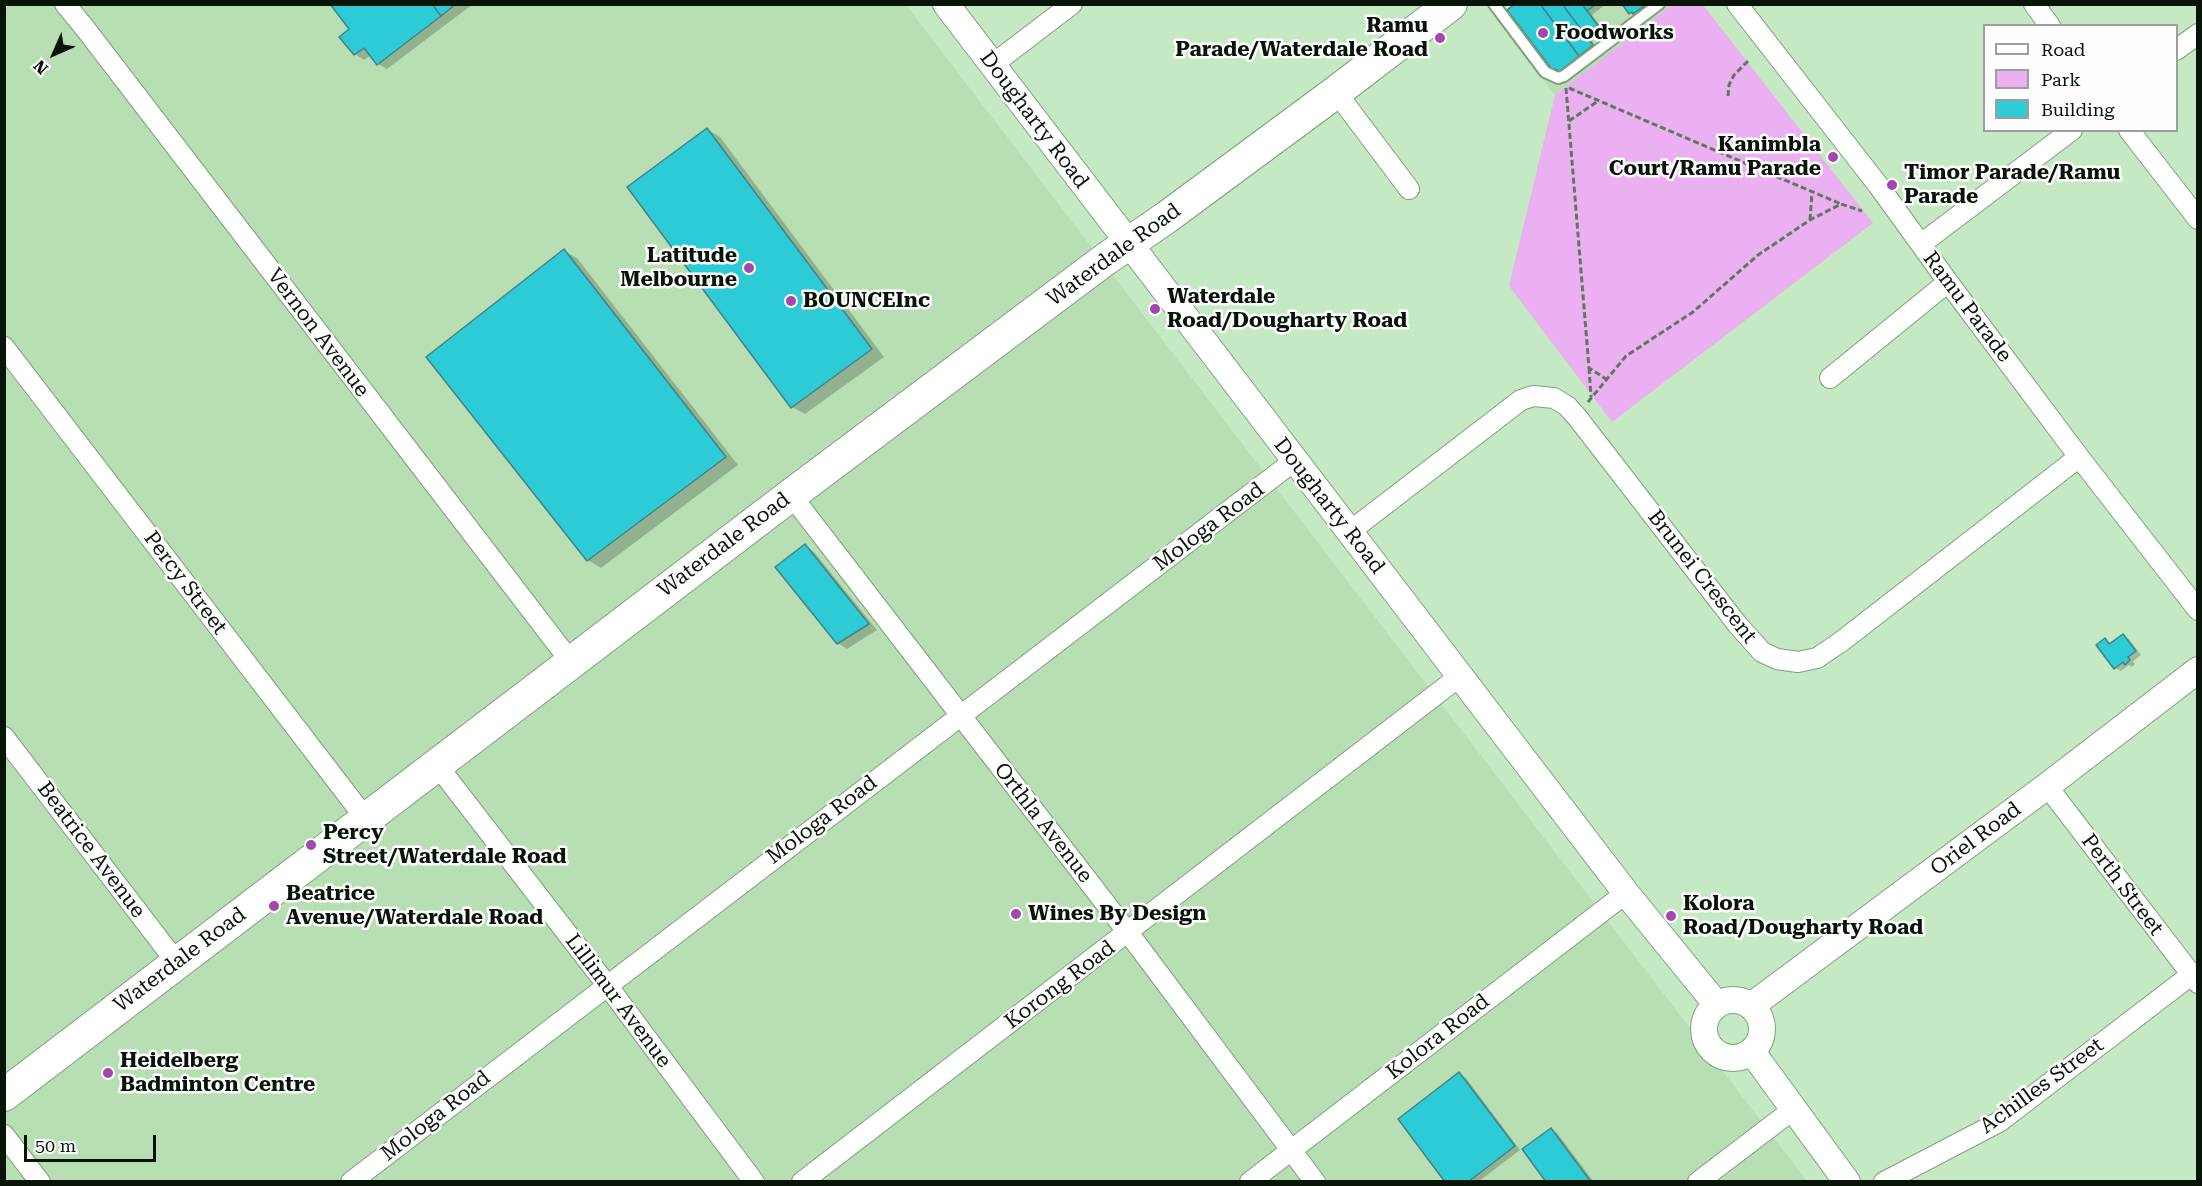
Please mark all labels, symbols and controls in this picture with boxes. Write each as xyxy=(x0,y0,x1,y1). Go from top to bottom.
place label: Ramu Parade/Waterdale Road xyxy=(1175,13,1428,63)
place label: Foodworks xyxy=(1555,20,1674,46)
north arrow xyxy=(24,24,84,84)
legend xyxy=(1983,24,2178,132)
marker: Foodworks xyxy=(1536,26,1550,40)
marker: Ramu Parade/Waterdale Road xyxy=(1433,31,1447,45)
text: Road xyxy=(2041,39,2085,60)
street label: Dougharty Road xyxy=(974,46,1094,194)
text: N xyxy=(30,56,52,78)
text: Park xyxy=(2041,69,2081,90)
text: Building xyxy=(2041,99,2115,120)
place label: Kanimbla Court/Ramu Parade xyxy=(1609,132,1821,182)
marker: Kanimbla Court/Ramu Parade xyxy=(1826,150,1840,164)
place label: Timor Parade/Ramu Parade xyxy=(1904,160,2120,210)
marker: Timor Parade/Ramu Parade xyxy=(1885,178,1899,192)
street label: Waterdale Road xyxy=(1042,198,1186,312)
place label: Latitude Melbourne xyxy=(620,243,737,293)
street label: Ramu Parade xyxy=(1917,247,2017,367)
marker: Latitude Melbourne xyxy=(742,261,756,275)
street label: Vernon Avenue xyxy=(262,264,374,402)
place label: Waterdale Road/Dougharty Road xyxy=(1167,284,1407,334)
place label: BOUNCEInc xyxy=(803,288,930,314)
marker: BOUNCEInc xyxy=(784,294,798,308)
marker: Waterdale Road/Dougharty Road xyxy=(1148,302,1162,316)
street label: Dougharty Road xyxy=(1268,433,1390,579)
street label: Mologa Road xyxy=(1149,477,1269,577)
street label: Waterdale Road xyxy=(653,487,795,603)
street label: Brunei Crescent xyxy=(1642,505,1762,649)
street label: Percy Street xyxy=(138,526,232,640)
street label: Orthla Avenue xyxy=(988,758,1098,888)
street label: Mologa Road xyxy=(762,770,882,870)
street label: Beatrice Avenue xyxy=(32,777,150,923)
street label: Oriel Road xyxy=(1926,797,2026,881)
place label: Percy Street/Waterdale Road xyxy=(323,820,567,870)
street label: Perth Street xyxy=(2076,829,2168,941)
marker: Percy Street/Waterdale Road xyxy=(304,838,318,852)
place label: Beatrice Avenue/Waterdale Road xyxy=(286,881,543,931)
place label: Kolora Road/Dougharty Road xyxy=(1683,891,1923,941)
marker: Beatrice Avenue/Waterdale Road xyxy=(267,899,281,913)
place label: Wines By Design xyxy=(1028,901,1206,927)
street label: Waterdale Road xyxy=(109,902,251,1018)
marker: Wines By Design xyxy=(1009,907,1023,921)
marker: Kolora Road/Dougharty Road xyxy=(1664,909,1678,923)
street label: Lillimur Avenue xyxy=(560,929,676,1073)
street label: Korong Road xyxy=(1000,935,1120,1035)
street label: Kolora Road xyxy=(1381,989,1495,1085)
street label: Achilles Street xyxy=(1975,1033,2109,1139)
place label: Heidelberg Badminton Centre xyxy=(120,1048,315,1098)
street label: Mologa Road xyxy=(376,1065,496,1167)
marker: Heidelberg Badminton Centre xyxy=(101,1066,115,1080)
scale bar xyxy=(27,1123,159,1161)
text: 50 m xyxy=(35,1135,76,1156)

